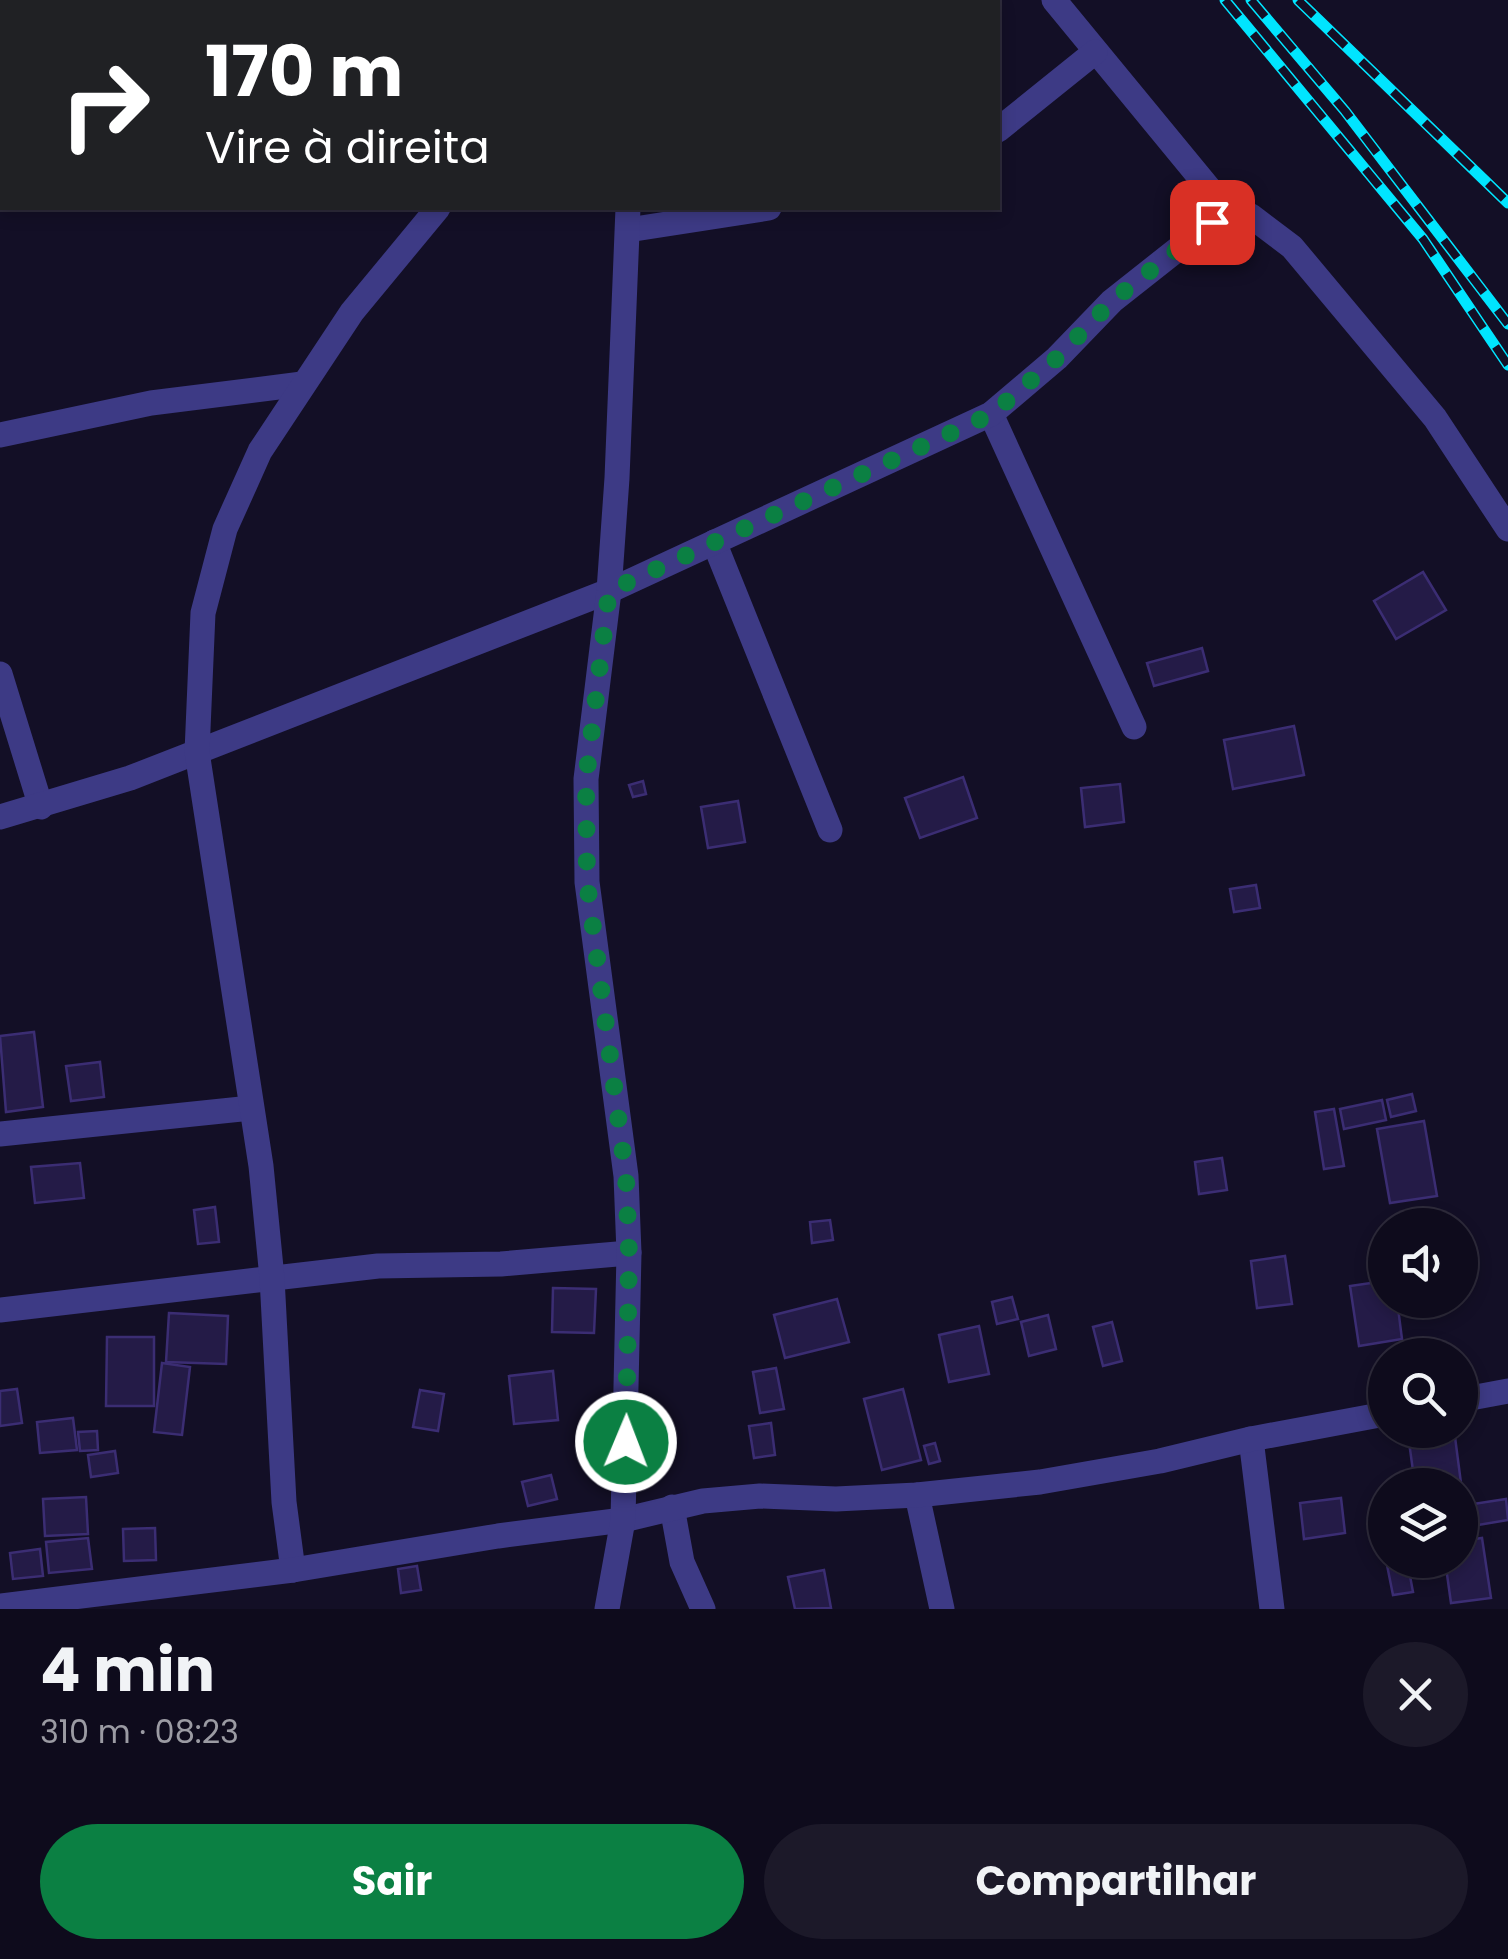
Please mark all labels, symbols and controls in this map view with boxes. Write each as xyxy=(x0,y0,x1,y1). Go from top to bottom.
text: 170 m xyxy=(205,22,403,121)
icon: right xyxy=(40,40,170,170)
text: Vire à direita xyxy=(205,116,490,179)
pin xyxy=(1170,180,1255,265)
icon: arrive xyxy=(1185,195,1240,250)
map controls xyxy=(1368,1208,1478,1578)
button: sound xyxy=(1368,1208,1478,1318)
button: search xyxy=(1368,1338,1478,1448)
position arrow xyxy=(574,1390,678,1494)
button: layers xyxy=(1368,1468,1478,1578)
text: 4 min xyxy=(40,1628,215,1712)
button: close xyxy=(1363,1642,1468,1747)
text: 310 m · 08:23 xyxy=(40,1709,239,1754)
button: Sair xyxy=(40,1824,744,1939)
button: Compartilhar xyxy=(764,1824,1468,1939)

